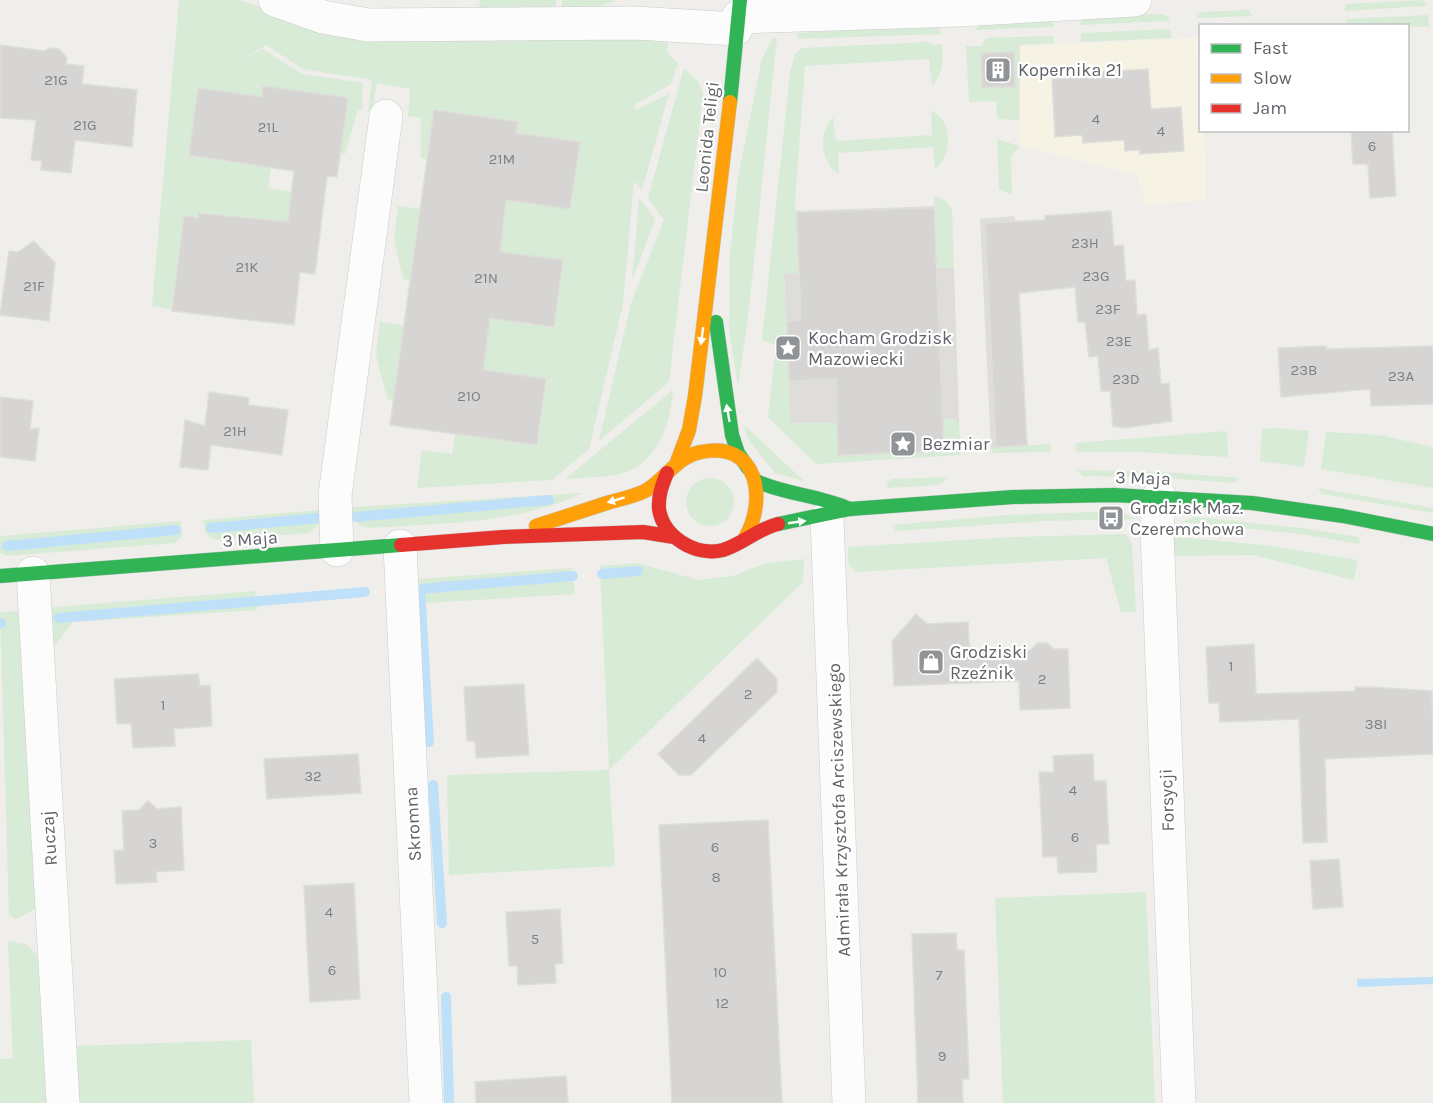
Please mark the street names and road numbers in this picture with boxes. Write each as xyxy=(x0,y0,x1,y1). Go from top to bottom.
street label: Leonida Teligi xyxy=(690,80,724,194)
street label: 3 Maja xyxy=(1115,466,1171,490)
street label: 3 Maja xyxy=(221,526,279,552)
street label: Admirała Krzysztofa Arciszewskiego xyxy=(823,663,855,957)
street label: Forsycji xyxy=(1155,768,1179,832)
street label: Skromna xyxy=(400,786,426,862)
street label: Ruczaj xyxy=(36,810,62,866)

